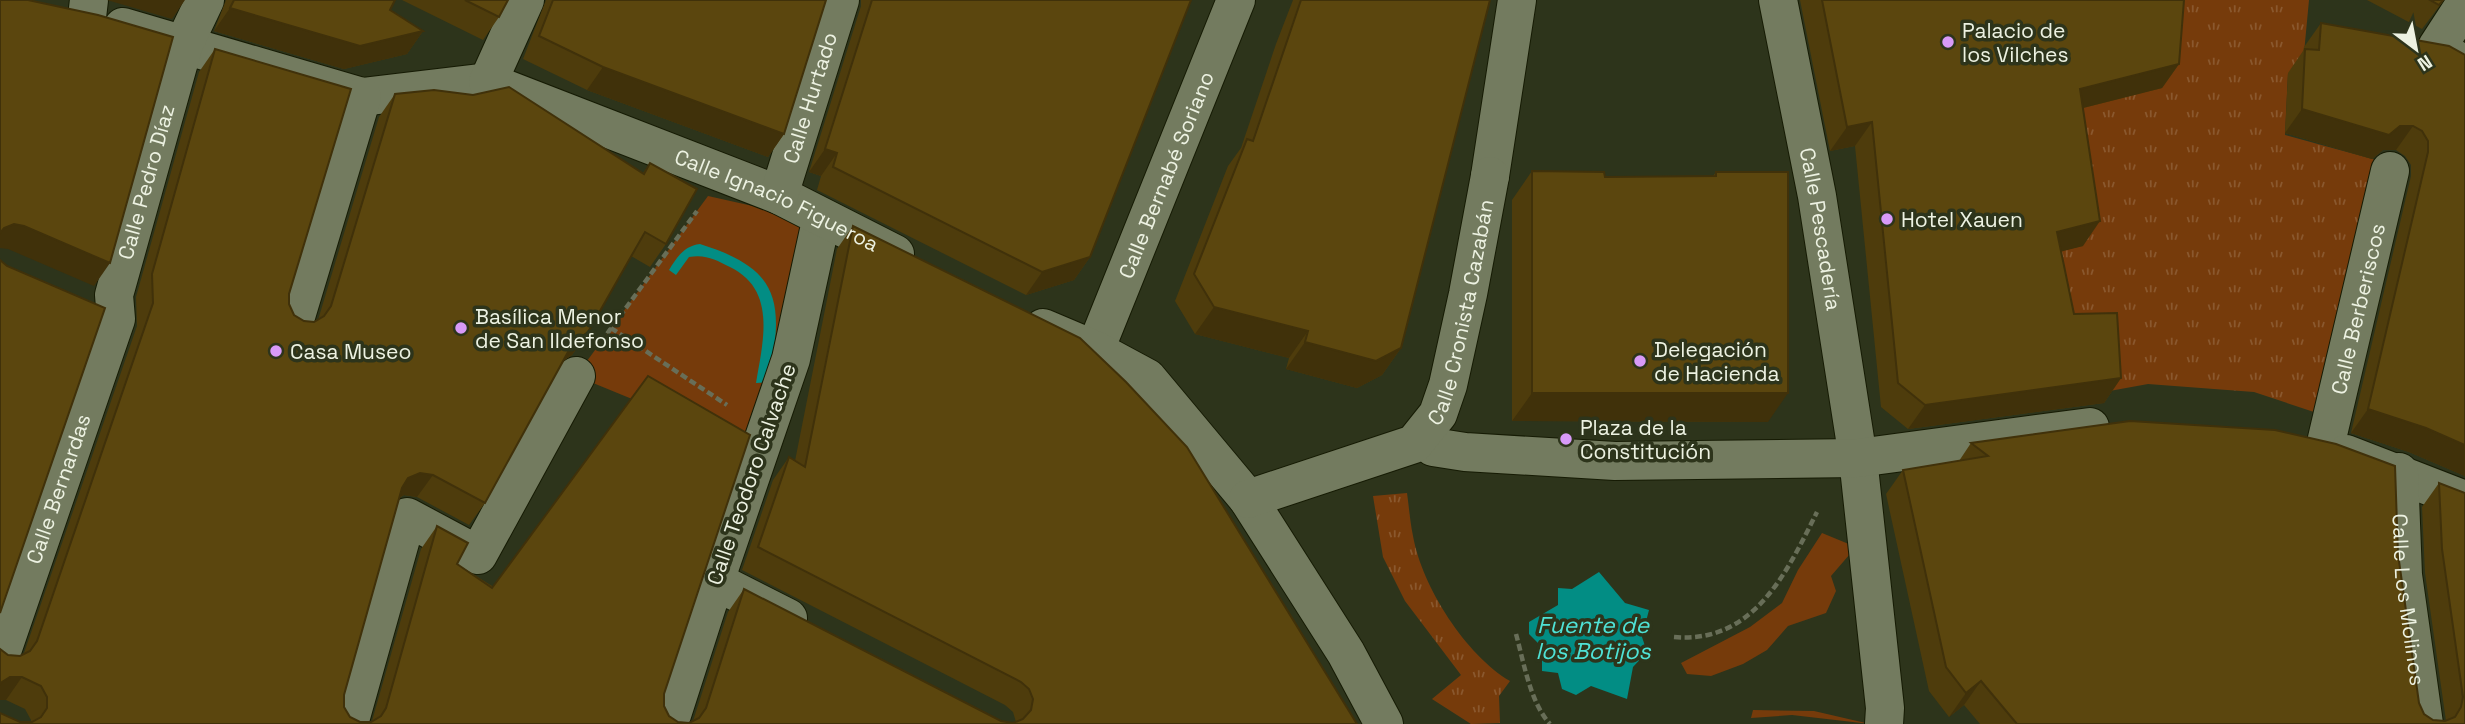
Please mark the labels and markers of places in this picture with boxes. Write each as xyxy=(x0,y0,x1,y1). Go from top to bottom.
place label: Palacio de los Vilches xyxy=(1962,17,2069,68)
marker: Palacio de los Vilches xyxy=(1940,34,1956,50)
place label: Hotel Xauen xyxy=(1901,206,2023,233)
marker: Hotel Xauen xyxy=(1879,211,1895,227)
place label: Basílica Menor de San Ildefonso xyxy=(475,303,644,354)
marker: Basílica Menor de San Ildefonso xyxy=(453,320,469,336)
place label: Delegación de Hacienda xyxy=(1654,336,1780,387)
place label: Casa Museo xyxy=(290,338,411,365)
marker: Casa Museo xyxy=(268,343,284,359)
marker: Delegación de Hacienda xyxy=(1632,353,1648,369)
place label: Plaza de la Constitución xyxy=(1580,414,1711,465)
marker: Plaza de la Constitución xyxy=(1558,431,1574,447)

